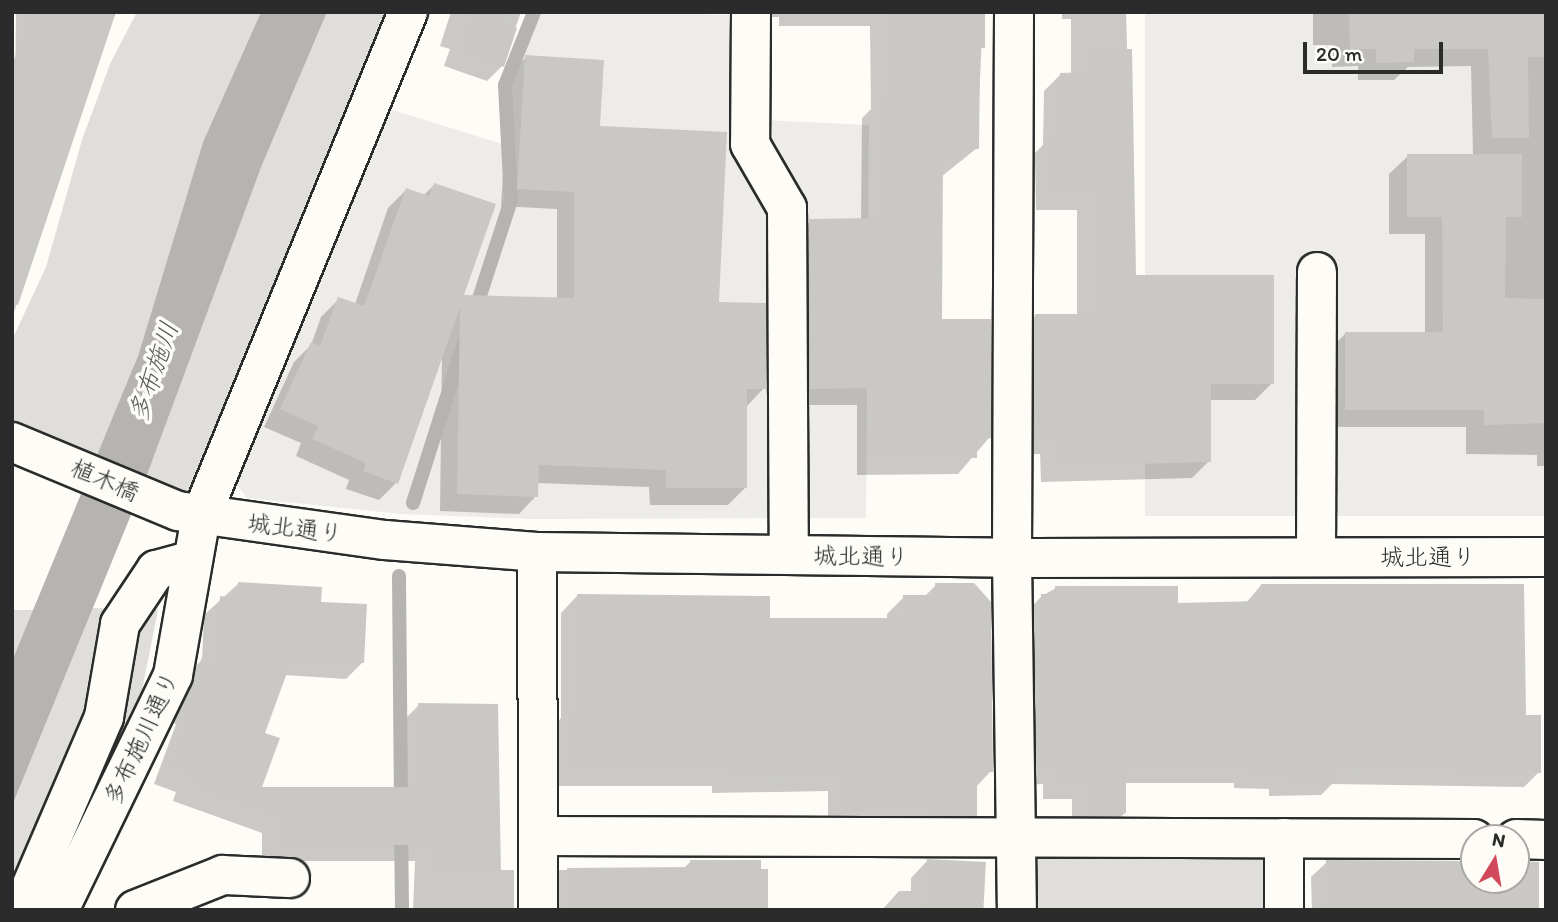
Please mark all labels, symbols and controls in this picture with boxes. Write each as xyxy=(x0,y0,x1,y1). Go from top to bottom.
scale bar xyxy=(1306,28,1446,72)
text: 20 m xyxy=(1316,41,1362,66)
water label: 多布施川 xyxy=(122,318,186,426)
street label: 植木橋 xyxy=(66,453,144,507)
street label: 城北通り xyxy=(246,508,344,548)
street label: 城北通り xyxy=(813,541,909,571)
street label: 城北通り xyxy=(1380,543,1476,571)
street label: 多布施川通り xyxy=(98,667,184,809)
north arrow xyxy=(1460,824,1530,894)
text: N xyxy=(1490,827,1507,852)

